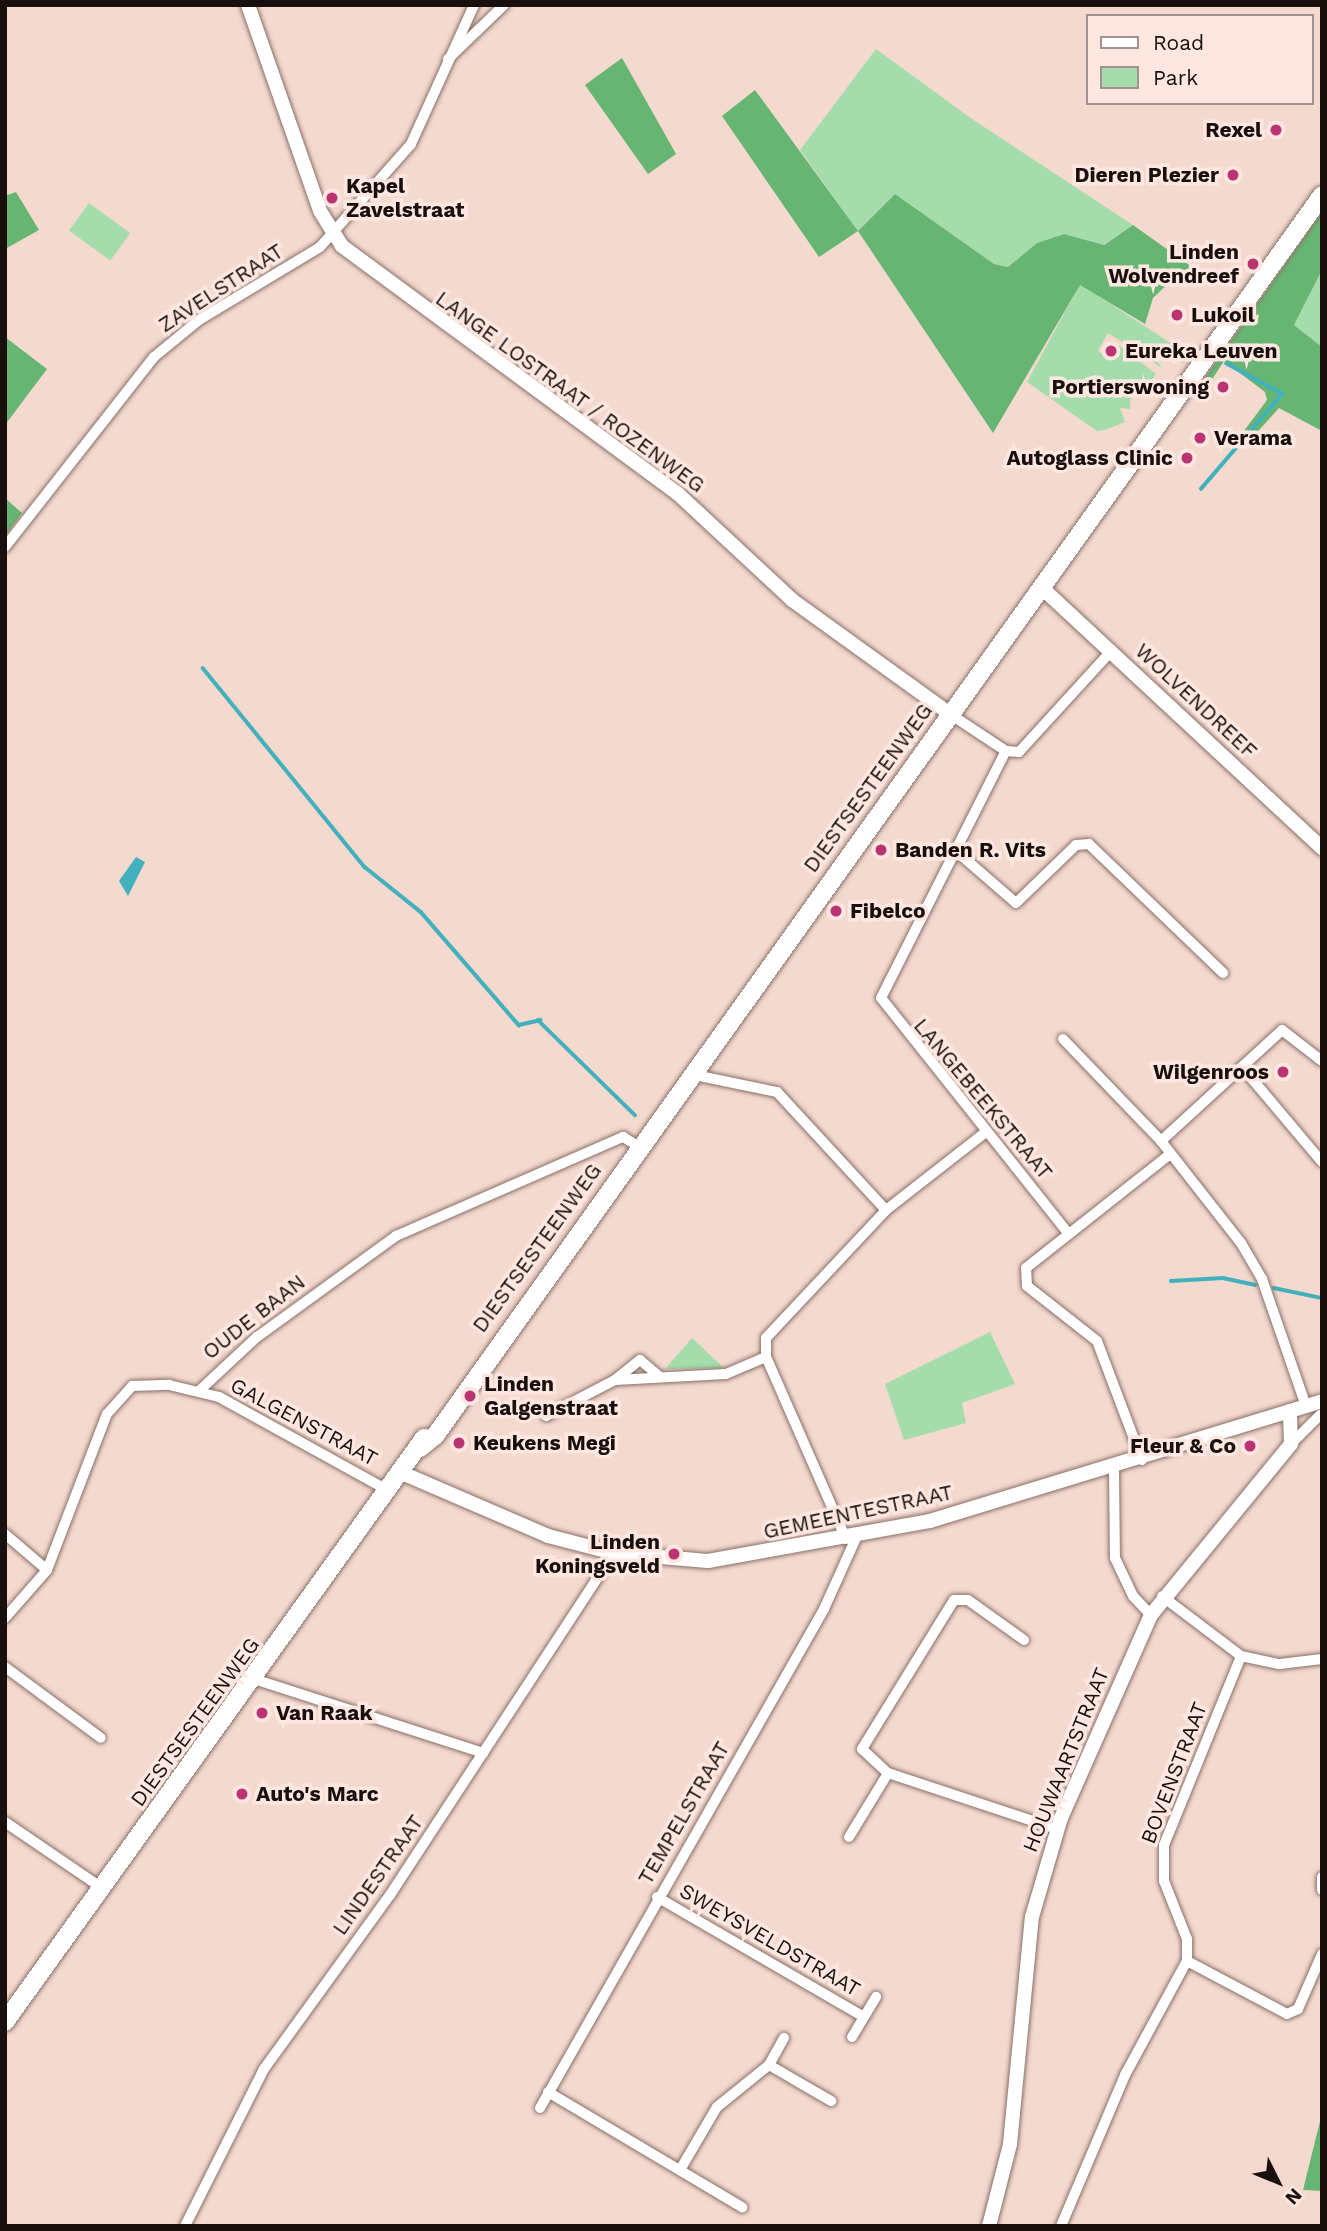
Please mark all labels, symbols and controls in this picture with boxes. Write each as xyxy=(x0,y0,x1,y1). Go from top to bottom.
legend xyxy=(1086,14,1313,105)
text: Road xyxy=(1153,30,1204,55)
text: Park xyxy=(1153,65,1198,90)
place label: Rexel xyxy=(1205,117,1262,143)
marker: Rexel xyxy=(1268,122,1284,138)
place label: Dieren Plezier xyxy=(1074,162,1219,188)
marker: Dieren Plezier xyxy=(1225,167,1241,183)
place label: Kapel Zavelstraat xyxy=(346,173,464,223)
marker: Kapel Zavelstraat xyxy=(324,190,340,206)
street label: ZAVELSTRAAT xyxy=(154,238,288,338)
place label: Linden Wolvendreef xyxy=(1108,239,1239,289)
marker: Linden Wolvendreef xyxy=(1245,256,1261,272)
street label: LANGE LOSTRAAT / ROZENWEG xyxy=(430,286,710,498)
place label: Lukoil xyxy=(1191,302,1255,328)
marker: Lukoil xyxy=(1169,307,1185,323)
place label: Eureka Leuven xyxy=(1125,338,1278,364)
marker: Eureka Leuven xyxy=(1103,343,1119,359)
place label: Portierswoning xyxy=(1052,374,1209,400)
marker: Portierswoning xyxy=(1215,379,1231,395)
place label: Verama xyxy=(1214,425,1292,451)
marker: Verama xyxy=(1192,430,1208,446)
place label: Autoglass Clinic xyxy=(1007,445,1173,471)
marker: Autoglass Clinic xyxy=(1179,450,1195,466)
street label: WOLVENDREEF xyxy=(1130,638,1262,764)
street label: DIESTSESTEENWEG xyxy=(798,699,938,877)
place label: Banden R. Vits xyxy=(895,837,1046,863)
marker: Banden R. Vits xyxy=(873,842,889,858)
place label: Fibelco xyxy=(850,898,926,924)
marker: Fibelco xyxy=(828,903,844,919)
street label: LANGEBEEKSTRAAT xyxy=(908,1013,1058,1185)
place label: Wilgenroos xyxy=(1153,1059,1269,1085)
marker: Wilgenroos xyxy=(1275,1064,1291,1080)
street label: DIESTSESTEENWEG xyxy=(467,1159,607,1337)
street label: OUDE BAAN xyxy=(198,1269,310,1365)
place label: Linden Galgenstraat xyxy=(484,1371,618,1421)
street label: GALGENSTRAAT xyxy=(226,1373,382,1471)
marker: Linden Galgenstraat xyxy=(462,1388,478,1404)
place label: Keukens Megi xyxy=(473,1430,616,1456)
place label: Fleur & Co xyxy=(1130,1433,1236,1459)
marker: Keukens Megi xyxy=(451,1435,467,1451)
marker: Fleur & Co xyxy=(1242,1438,1258,1454)
street label: GEMEENTESTRAAT xyxy=(761,1480,955,1544)
place label: Linden Koningsveld xyxy=(535,1529,660,1579)
marker: Linden Koningsveld xyxy=(666,1546,682,1562)
street label: DIESTSESTEENWEG xyxy=(125,1633,265,1811)
street label: HOUWAARTSTRAAT xyxy=(1017,1664,1115,1856)
street label: BOVENSTRAAT xyxy=(1135,1699,1213,1847)
place label: Van Raak xyxy=(276,1700,372,1726)
marker: Van Raak xyxy=(254,1705,270,1721)
street label: TEMPELSTRAAT xyxy=(633,1737,735,1889)
place label: Auto's Marc xyxy=(256,1781,379,1807)
marker: Auto's Marc xyxy=(234,1786,250,1802)
street label: LINDESTRAAT xyxy=(327,1810,429,1940)
street label: SWEYSVELDSTRAAT xyxy=(675,1878,865,2002)
north arrow xyxy=(1243,2147,1313,2217)
text: N xyxy=(1281,2184,1307,2210)

